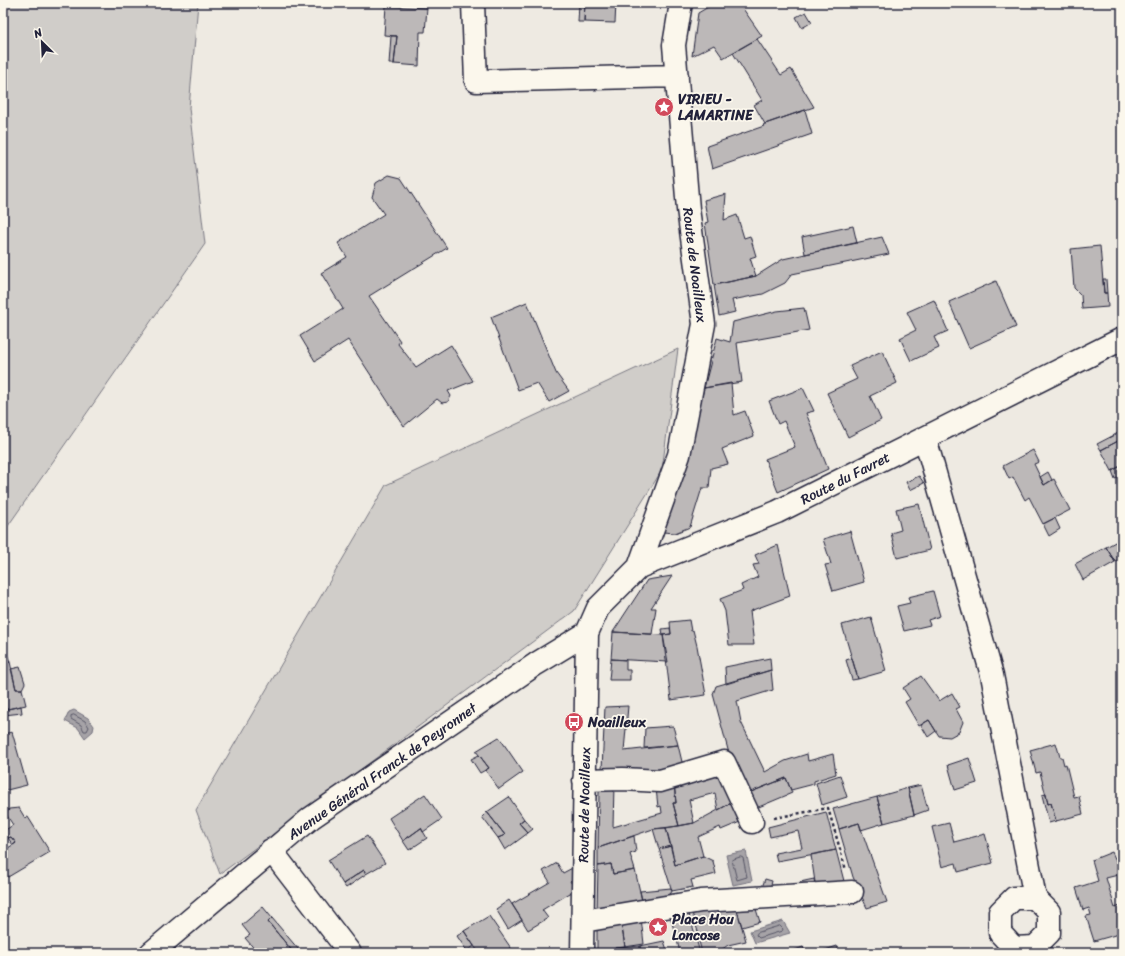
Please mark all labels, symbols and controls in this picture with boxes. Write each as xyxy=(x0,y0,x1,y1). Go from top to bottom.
north arrow xyxy=(22,22,62,62)
text: N xyxy=(30,23,46,44)
place label: VIRIEU - LAMARTINE xyxy=(678,87,754,128)
place icon: VIRIEU - LAMARTINE xyxy=(653,96,675,118)
street label: Route de Noailleux xyxy=(675,206,714,325)
street label: Route du Favret xyxy=(796,445,895,512)
street label: Avenue Général Franck de Peyronnet xyxy=(282,695,483,847)
place label: Noailleux xyxy=(587,710,646,735)
bus stop icon: Noailleux xyxy=(563,711,585,733)
street label: Route de Noailleux xyxy=(571,746,598,863)
place label: Place Hou Loncose xyxy=(672,907,734,948)
place icon: Place Hou Loncose xyxy=(647,916,669,938)

